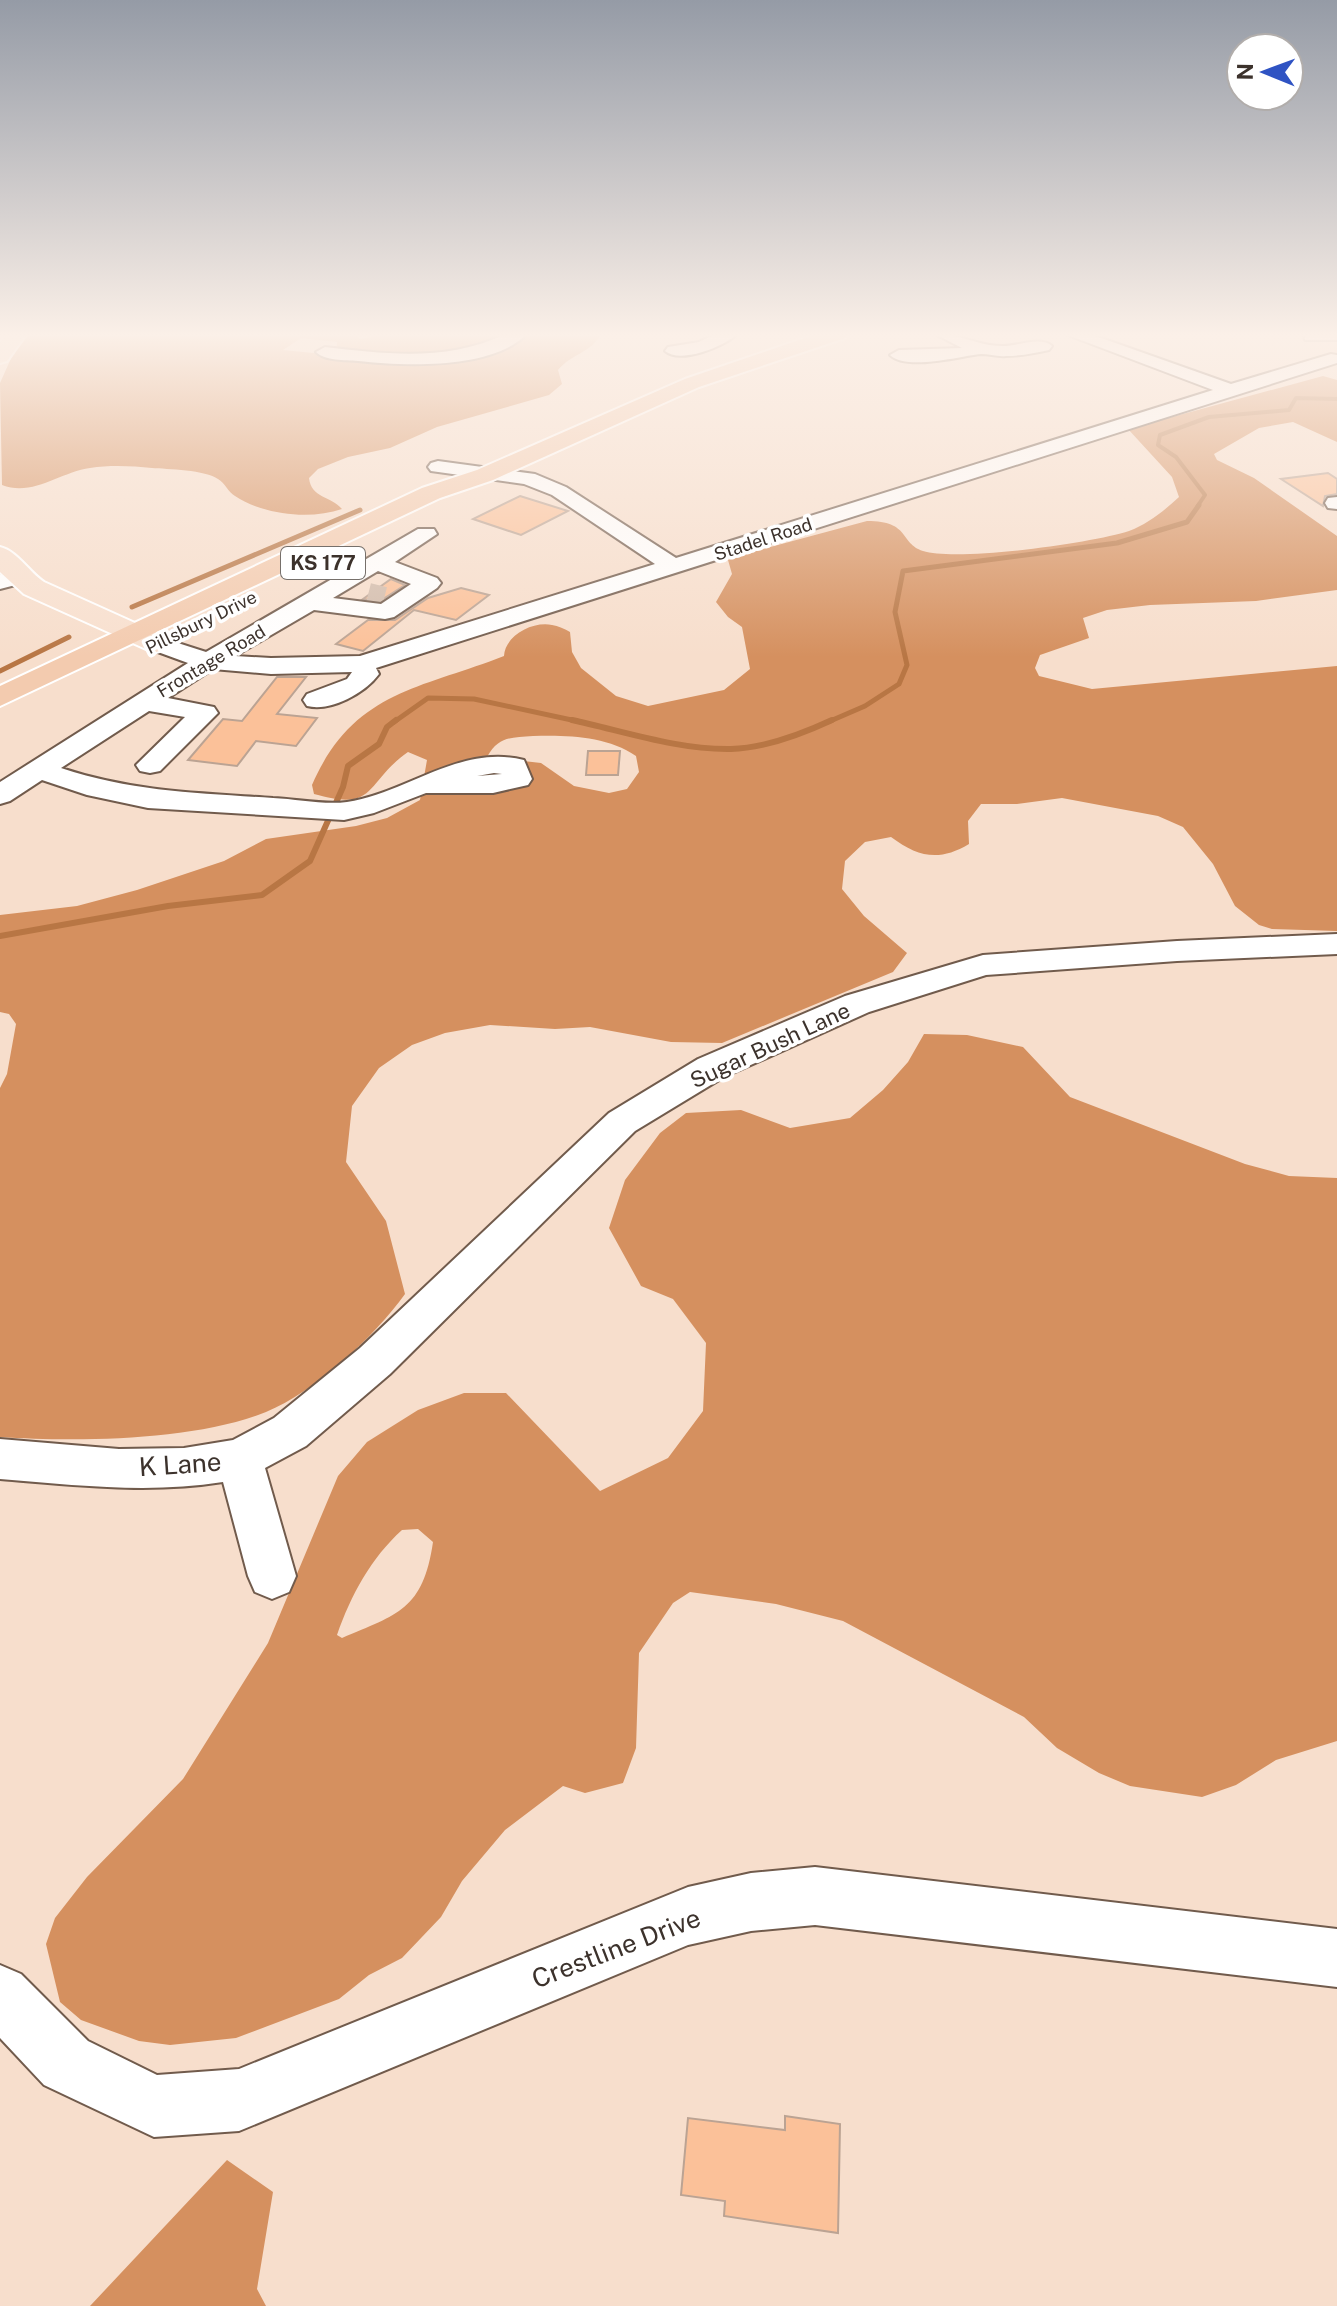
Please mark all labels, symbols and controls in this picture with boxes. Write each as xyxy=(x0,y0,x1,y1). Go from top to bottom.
north arrow xyxy=(1225,32,1305,112)
text: N xyxy=(1232,63,1258,80)
street label: Stadel Road xyxy=(711,513,815,565)
road number: KS 177 xyxy=(281,547,365,579)
street label: Pillsbury Drive xyxy=(142,586,260,658)
street label: Frontage Road xyxy=(153,620,269,702)
street label: Sugar Bush Lane xyxy=(686,997,854,1093)
street label: K Lane xyxy=(138,1446,222,1482)
street label: Crestline Drive xyxy=(527,1902,705,1994)

